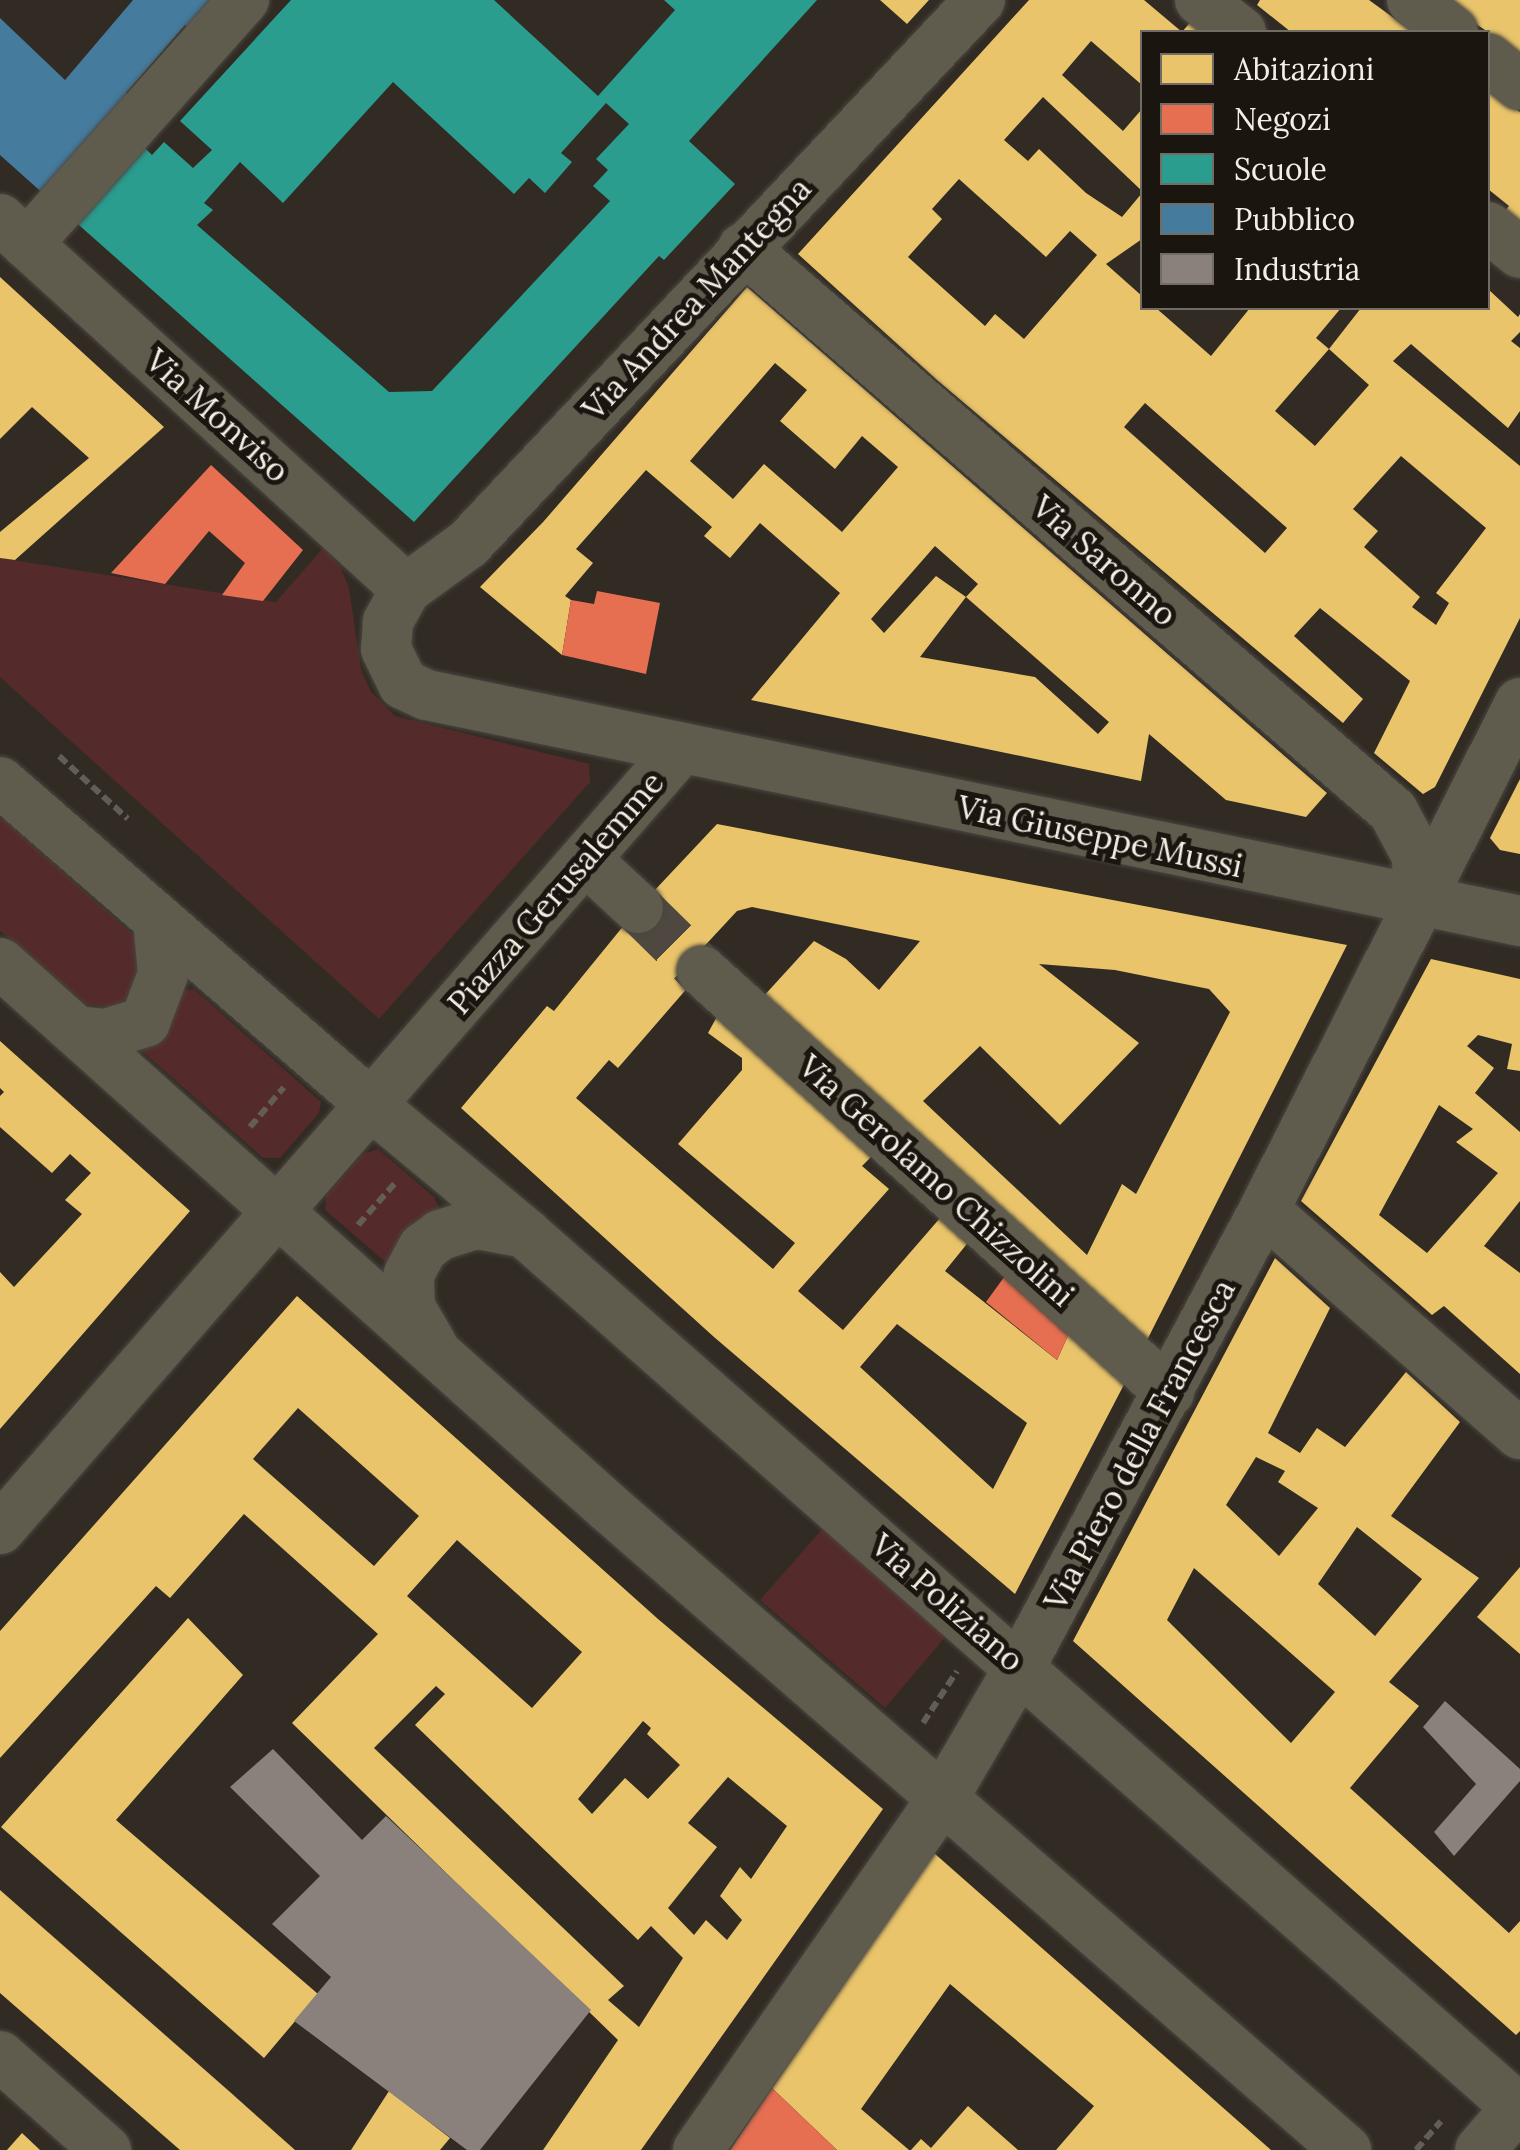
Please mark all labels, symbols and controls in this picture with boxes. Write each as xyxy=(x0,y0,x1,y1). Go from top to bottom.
legend xyxy=(1140,30,1490,310)
text: Abitazioni xyxy=(1234,50,1374,88)
text: Negozi xyxy=(1234,100,1331,138)
text: Scuole xyxy=(1234,150,1327,188)
street label: Via Andrea Mantegna xyxy=(575,170,819,428)
text: Pubblico xyxy=(1234,200,1355,238)
text: Industria xyxy=(1234,250,1360,288)
street label: Via Monviso xyxy=(137,342,297,490)
street label: Via Saronno xyxy=(1024,488,1184,634)
street label: Piazza Gerusalemme xyxy=(440,764,672,1022)
street label: Via Giuseppe Mussi xyxy=(954,788,1246,886)
street label: Via Gerolamo Chizzolini xyxy=(790,1047,1082,1315)
street label: Via Piero della Francesca xyxy=(1036,1273,1244,1617)
street label: Via Poliziano xyxy=(863,1526,1031,1680)

